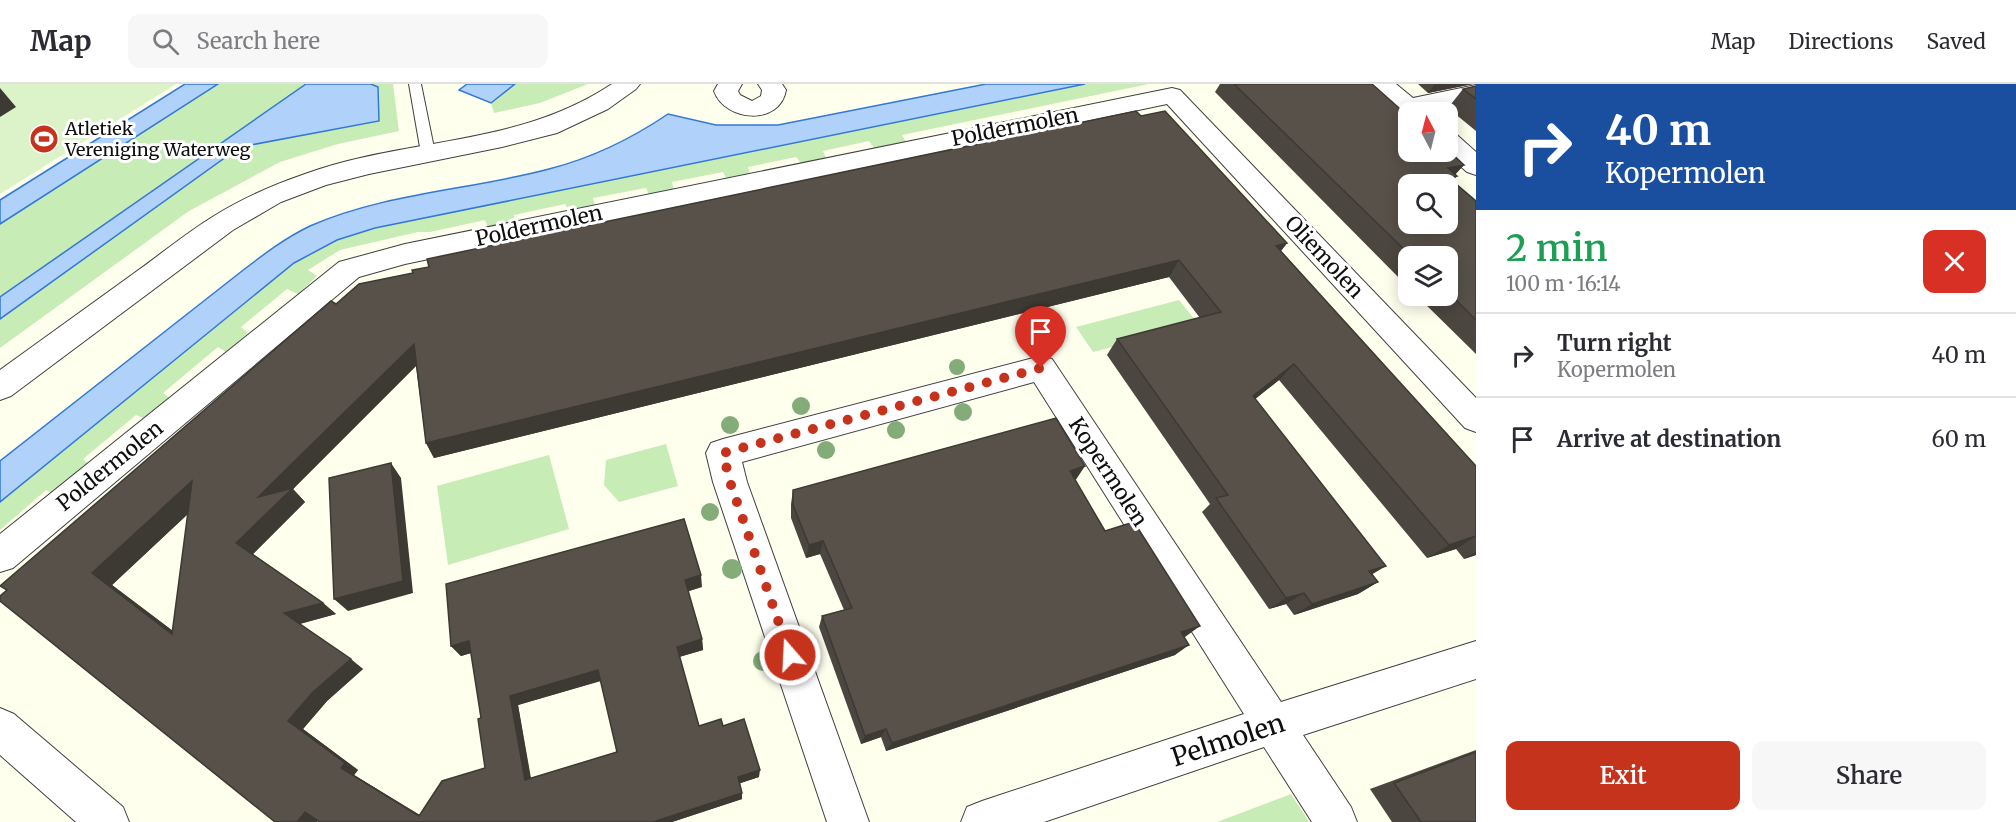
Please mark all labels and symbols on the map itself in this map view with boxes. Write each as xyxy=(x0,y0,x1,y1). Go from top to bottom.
street label: Poldermolen xyxy=(949,101,1081,152)
north arrow xyxy=(1398,102,1458,162)
place label: Atletiek Vereniging Waterweg xyxy=(64,117,251,161)
sports icon: Atletiek Vereniging Waterweg xyxy=(28,123,60,155)
street label: Poldermolen xyxy=(473,199,605,252)
street label: Oliemolen xyxy=(1279,210,1370,304)
pin xyxy=(1015,306,1066,368)
street label: Kopermolen xyxy=(1063,412,1154,532)
street label: Poldermolen xyxy=(51,414,168,517)
position arrow xyxy=(758,623,822,687)
street label: Pelmolen xyxy=(1167,706,1289,773)

